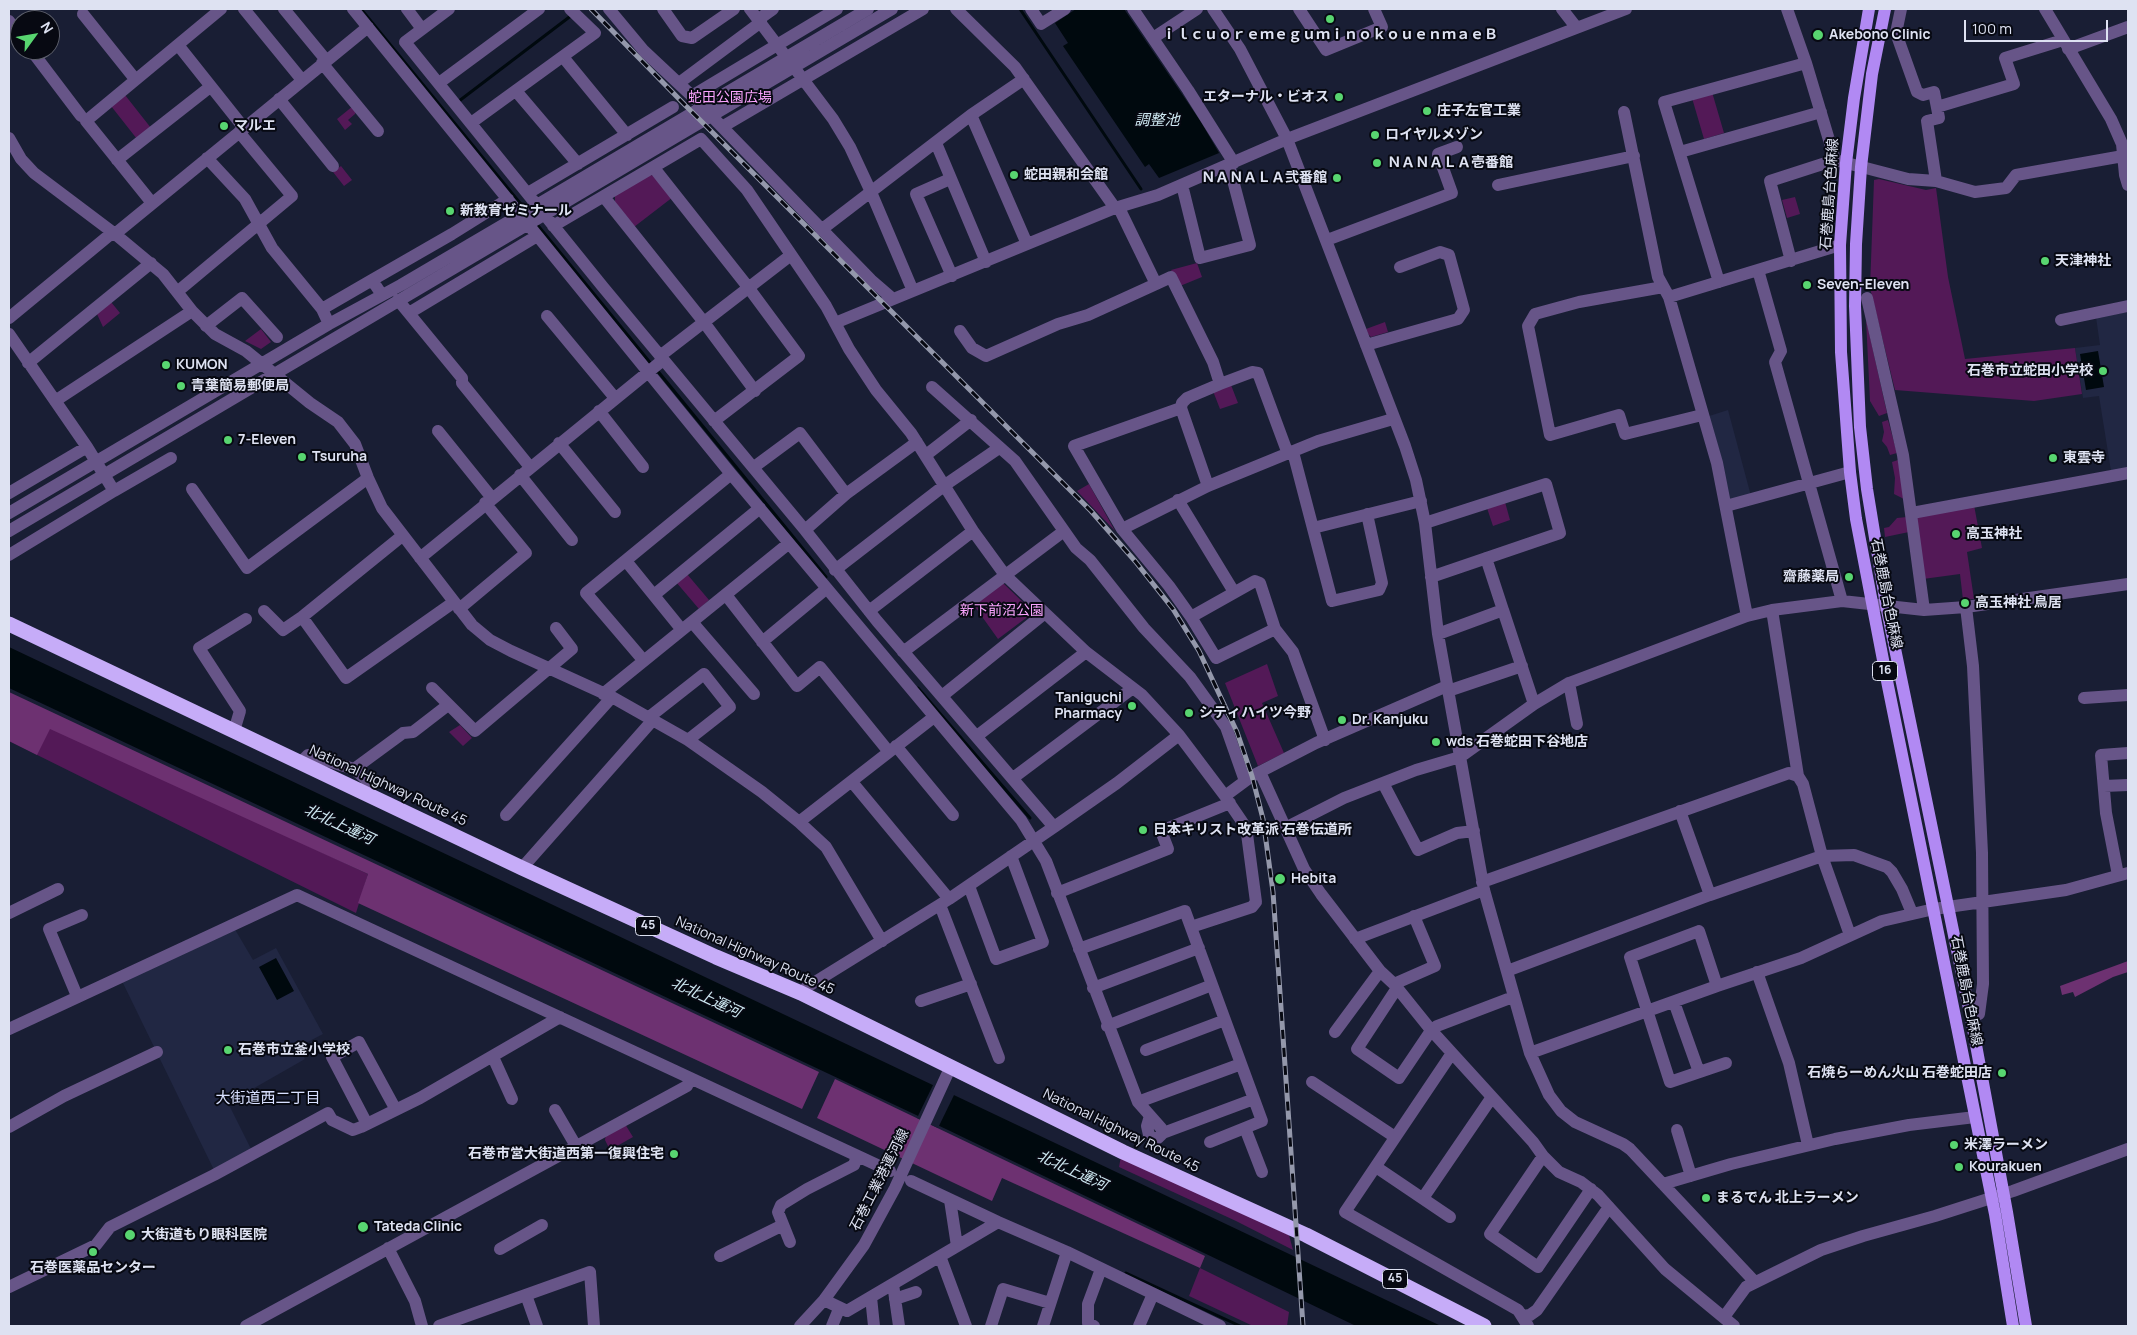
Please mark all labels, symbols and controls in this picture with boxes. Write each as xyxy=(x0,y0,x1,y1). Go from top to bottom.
north arrow xyxy=(10,10,60,60)
scale bar xyxy=(1967,10,2111,42)
marker: ｉｌｃｕｏｒｅｍｅｇｕｍｉｎｏｋｏｕｅｎｍａｅＢ xyxy=(1324,13,1336,25)
text: N xyxy=(37,18,58,37)
text: 100 m xyxy=(1972,18,2012,39)
place label: ｉｌｃｕｏｒｅｍｅｇｕｍｉｎｏｋｏｕｅｎｍａｅＢ xyxy=(1162,27,1498,43)
place label: Akebono Clinic xyxy=(1829,27,1931,43)
marker: Akebono Clinic xyxy=(1811,28,1825,42)
place label: エターナル・ビオス xyxy=(1203,89,1329,105)
park label: 蛇田公園広場 xyxy=(688,90,772,106)
marker: エターナル・ビオス xyxy=(1333,91,1345,103)
place label: 庄子左官工業 xyxy=(1437,103,1521,119)
marker: 庄子左官工業 xyxy=(1421,105,1433,117)
water label: 調整池 xyxy=(1135,112,1179,130)
place label: マルエ xyxy=(234,118,276,134)
marker: マルエ xyxy=(218,120,230,132)
place label: ロイヤルメゾン xyxy=(1385,127,1483,143)
marker: ロイヤルメゾン xyxy=(1369,129,1381,141)
street label: 石巻鹿島台色麻線 xyxy=(1818,138,1842,250)
place label: ＮＡＮＡＬＡ壱番館 xyxy=(1387,155,1513,171)
marker: ＮＡＮＡＬＡ壱番館 xyxy=(1371,157,1383,169)
place label: 蛇田親和会館 xyxy=(1024,167,1108,183)
marker: 蛇田親和会館 xyxy=(1008,169,1020,181)
place label: ＮＡＮＡＬＡ弐番館 xyxy=(1201,170,1327,186)
marker: ＮＡＮＡＬＡ弐番館 xyxy=(1331,172,1343,184)
place label: 新教育ゼミナール xyxy=(460,203,572,219)
marker: 新教育ゼミナール xyxy=(444,205,456,217)
place label: 天津神社 xyxy=(2055,253,2111,269)
marker: 天津神社 xyxy=(2039,255,2051,267)
place label: Seven-Eleven xyxy=(1817,277,1909,293)
marker: Seven-Eleven xyxy=(1801,279,1813,291)
place label: KUMON xyxy=(176,357,228,373)
marker: KUMON xyxy=(160,359,172,371)
place label: 石巻市立蛇田小学校 xyxy=(1967,363,2093,379)
marker: 石巻市立蛇田小学校 xyxy=(2097,365,2109,377)
place label: 青葉簡易郵便局 xyxy=(191,378,289,394)
marker: 青葉簡易郵便局 xyxy=(175,380,187,392)
place label: 7-Eleven xyxy=(238,432,296,448)
marker: 7-Eleven xyxy=(222,434,234,446)
place label: Tsuruha xyxy=(312,449,367,465)
place label: 東雲寺 xyxy=(2063,450,2105,466)
marker: Tsuruha xyxy=(296,451,308,463)
marker: 東雲寺 xyxy=(2047,452,2059,464)
place label: 高玉神社 xyxy=(1966,526,2022,542)
marker: 高玉神社 xyxy=(1950,528,1962,540)
street label: 石巻鹿島台色麻線 xyxy=(1867,537,1905,651)
place label: 齋藤薬局 xyxy=(1783,569,1839,585)
marker: 齋藤薬局 xyxy=(1843,571,1855,583)
place label: 高玉神社 鳥居 xyxy=(1975,595,2062,611)
marker: 高玉神社 鳥居 xyxy=(1959,597,1971,609)
park label: 新下前沼公園 xyxy=(960,603,1044,619)
road number: 16 xyxy=(1872,661,1898,680)
place label: Taniguchi Pharmacy xyxy=(1054,690,1122,722)
marker: Taniguchi Pharmacy xyxy=(1126,700,1138,712)
place label: シティハイツ今野 xyxy=(1199,705,1311,721)
marker: シティハイツ今野 xyxy=(1183,707,1195,719)
place label: Dr. Kanjuku xyxy=(1352,712,1428,728)
marker: Dr. Kanjuku xyxy=(1336,714,1348,726)
place label: wds 石巻蛇田下谷地店 xyxy=(1446,734,1588,750)
marker: wds 石巻蛇田下谷地店 xyxy=(1430,736,1442,748)
street label: National Highway Route 45 xyxy=(306,742,470,830)
water label: 北北上運河 xyxy=(301,801,377,849)
place label: 日本キリスト改革派 石巻伝道所 xyxy=(1153,822,1352,838)
marker: 日本キリスト改革派 石巻伝道所 xyxy=(1137,824,1149,836)
place label: Hebita xyxy=(1291,871,1336,887)
marker: Hebita xyxy=(1273,872,1287,886)
street label: National Highway Route 45 xyxy=(673,913,837,999)
road number: 45 xyxy=(636,916,660,936)
street label: 石巻鹿島台色麻線 xyxy=(1947,934,1985,1048)
water label: 北北上運河 xyxy=(668,974,744,1022)
place label: 石巻市立釜小学校 xyxy=(238,1042,350,1058)
marker: 石巻市立釜小学校 xyxy=(222,1044,234,1056)
place label: 石焼らーめん火山 石巻蛇田店 xyxy=(1807,1065,1992,1081)
marker: 石焼らーめん火山 石巻蛇田店 xyxy=(1996,1067,2008,1079)
street label: National Highway Route 45 xyxy=(1040,1086,1202,1176)
district label: 大街道西二丁目 xyxy=(216,1090,320,1108)
street label: 石巻工業港運河線 xyxy=(847,1126,913,1234)
place label: 米澤ラーメン xyxy=(1964,1137,2048,1153)
marker: 米澤ラーメン xyxy=(1948,1139,1960,1151)
place label: 石巻市営大街道西第一復興住宅 xyxy=(468,1146,664,1162)
water label: 北北上運河 xyxy=(1034,1147,1110,1195)
marker: 石巻市営大街道西第一復興住宅 xyxy=(668,1148,680,1160)
place label: Kourakuen xyxy=(1969,1159,2042,1175)
marker: Kourakuen xyxy=(1953,1161,1965,1173)
place label: まるでん 北上ラーメン xyxy=(1716,1190,1859,1206)
marker: まるでん 北上ラーメン xyxy=(1700,1192,1712,1204)
place label: Tateda Clinic xyxy=(374,1219,462,1235)
marker: Tateda Clinic xyxy=(356,1220,370,1234)
place label: 大街道もり眼科医院 xyxy=(141,1227,267,1243)
marker: 大街道もり眼科医院 xyxy=(123,1228,137,1242)
marker: 石巻医薬品センター xyxy=(87,1246,99,1258)
place label: 石巻医薬品センター xyxy=(30,1260,156,1276)
road number: 45 xyxy=(1382,1270,1408,1288)

